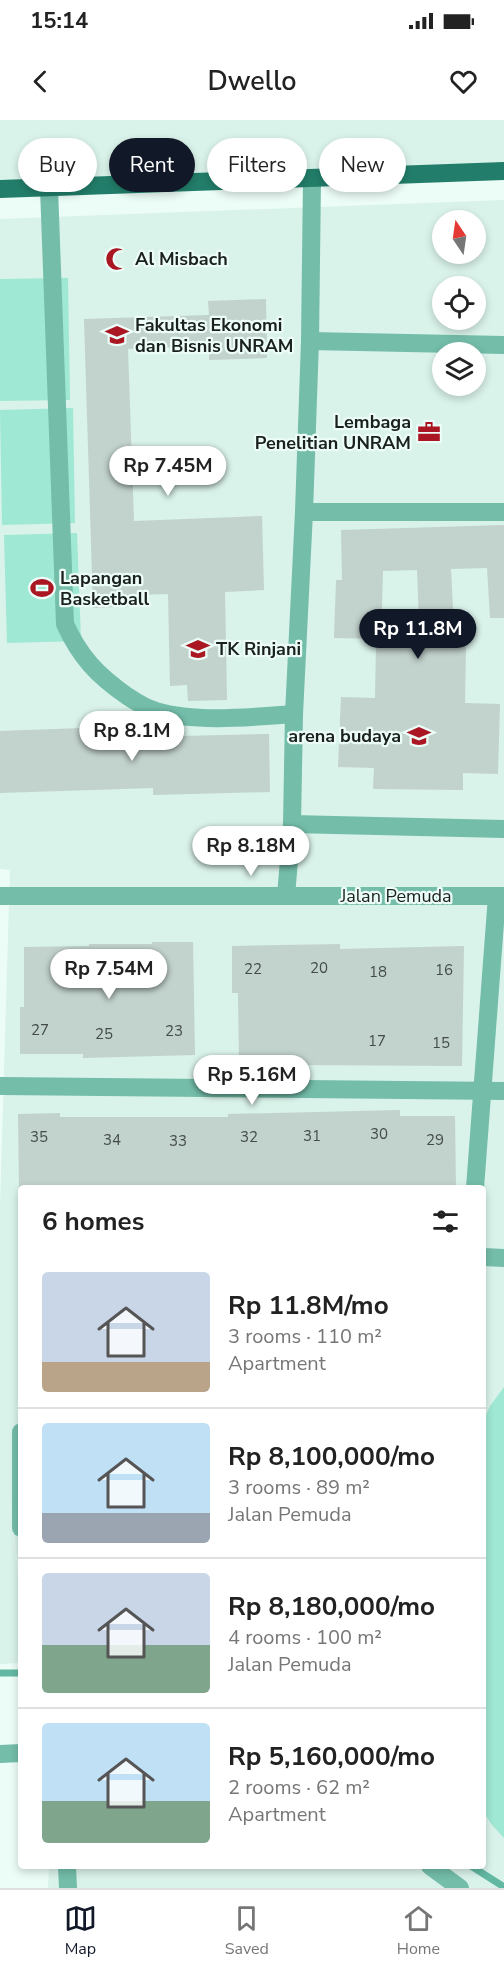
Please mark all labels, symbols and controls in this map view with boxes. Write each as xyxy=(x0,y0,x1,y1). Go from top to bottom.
text: 15:14 xyxy=(30,6,88,36)
text: Dwello xyxy=(207,63,297,100)
icon: back xyxy=(24,65,57,98)
icon: heart xyxy=(447,65,480,98)
chip: Buy xyxy=(18,138,97,192)
chip: Rent xyxy=(109,138,195,192)
chip: Filters xyxy=(207,138,307,192)
chip: New xyxy=(319,138,406,192)
north arrow xyxy=(432,210,486,264)
map controls xyxy=(432,210,486,396)
mosque icon: Al Misbach xyxy=(104,246,130,272)
place label: Al Misbach xyxy=(135,247,228,271)
button: locate xyxy=(432,276,486,330)
place label: Fakultas Ekonomi dan Bisnis UNRAM xyxy=(135,313,293,358)
school or university icon: Fakultas Ekonomi dan Bisnis UNRAM xyxy=(104,322,130,348)
button: layers xyxy=(432,342,486,396)
place label: Lembaga Penelitian UNRAM xyxy=(255,410,411,455)
office icon: Lembaga Penelitian UNRAM xyxy=(416,419,442,445)
pin: Rp 7.45M xyxy=(106,446,230,497)
text: Rp 7.45M xyxy=(123,452,213,479)
place label: Lapangan Basketball xyxy=(60,566,150,611)
sports icon: Lapangan Basketball xyxy=(29,575,55,601)
pin: Rp 11.8M xyxy=(356,609,480,660)
text: Rp 11.8M xyxy=(373,615,463,642)
school or university icon: TK Rinjani xyxy=(185,636,211,662)
place label: TK Rinjani xyxy=(216,637,301,661)
pin: Rp 8.1M xyxy=(77,711,187,762)
text: Rp 8.1M xyxy=(93,717,171,744)
school or university icon: arena budaya xyxy=(406,723,432,749)
place label: arena budaya xyxy=(288,724,401,748)
pin: Rp 8.18M xyxy=(189,826,313,877)
text: Rp 8.18M xyxy=(206,832,296,859)
street label: Jalan Pemuda xyxy=(339,884,452,908)
pin: Rp 7.54M xyxy=(47,949,171,1000)
text: Rp 7.54M xyxy=(64,955,154,982)
house number: 20 xyxy=(310,958,328,978)
house number: 22 xyxy=(244,959,262,979)
house number: 16 xyxy=(435,960,453,980)
house number: 18 xyxy=(369,962,387,982)
house number: 27 xyxy=(31,1020,49,1040)
house number: 23 xyxy=(165,1021,183,1041)
house number: 25 xyxy=(95,1024,113,1044)
house number: 17 xyxy=(368,1031,386,1051)
house number: 15 xyxy=(432,1033,450,1053)
pin: Rp 5.16M xyxy=(190,1055,314,1106)
text: Rp 5.16M xyxy=(207,1061,297,1088)
house number: 30 xyxy=(370,1124,388,1144)
house number: 31 xyxy=(303,1126,321,1146)
house number: 35 xyxy=(30,1127,48,1147)
house number: 32 xyxy=(240,1127,258,1147)
house number: 34 xyxy=(103,1130,121,1150)
house number: 29 xyxy=(426,1130,444,1150)
house number: 33 xyxy=(169,1131,187,1151)
text: 6 homes xyxy=(42,1204,144,1239)
icon: filters xyxy=(429,1205,462,1238)
text: Rp 11.8M/mo xyxy=(228,1288,389,1323)
icon: home xyxy=(90,1296,162,1368)
text: 3 rooms · 110 m² xyxy=(228,1323,382,1350)
text: Apartment xyxy=(228,1350,326,1377)
text: Rp 8,100,000/mo xyxy=(228,1439,435,1474)
icon: home xyxy=(90,1447,162,1519)
text: 3 rooms · 89 m² xyxy=(228,1474,370,1501)
text: Jalan Pemuda xyxy=(228,1501,352,1528)
text: Rp 8,180,000/mo xyxy=(228,1589,435,1624)
icon: home xyxy=(90,1597,162,1669)
text: 4 rooms · 100 m² xyxy=(228,1624,382,1651)
text: Jalan Pemuda xyxy=(228,1651,352,1678)
text: Rp 5,160,000/mo xyxy=(228,1739,435,1774)
icon: home xyxy=(90,1747,162,1819)
text: 2 rooms · 62 m² xyxy=(228,1774,370,1801)
text: Apartment xyxy=(228,1801,326,1828)
tab: Map xyxy=(64,1902,97,1960)
tab: Saved xyxy=(225,1902,269,1960)
tab: Home xyxy=(397,1902,440,1960)

